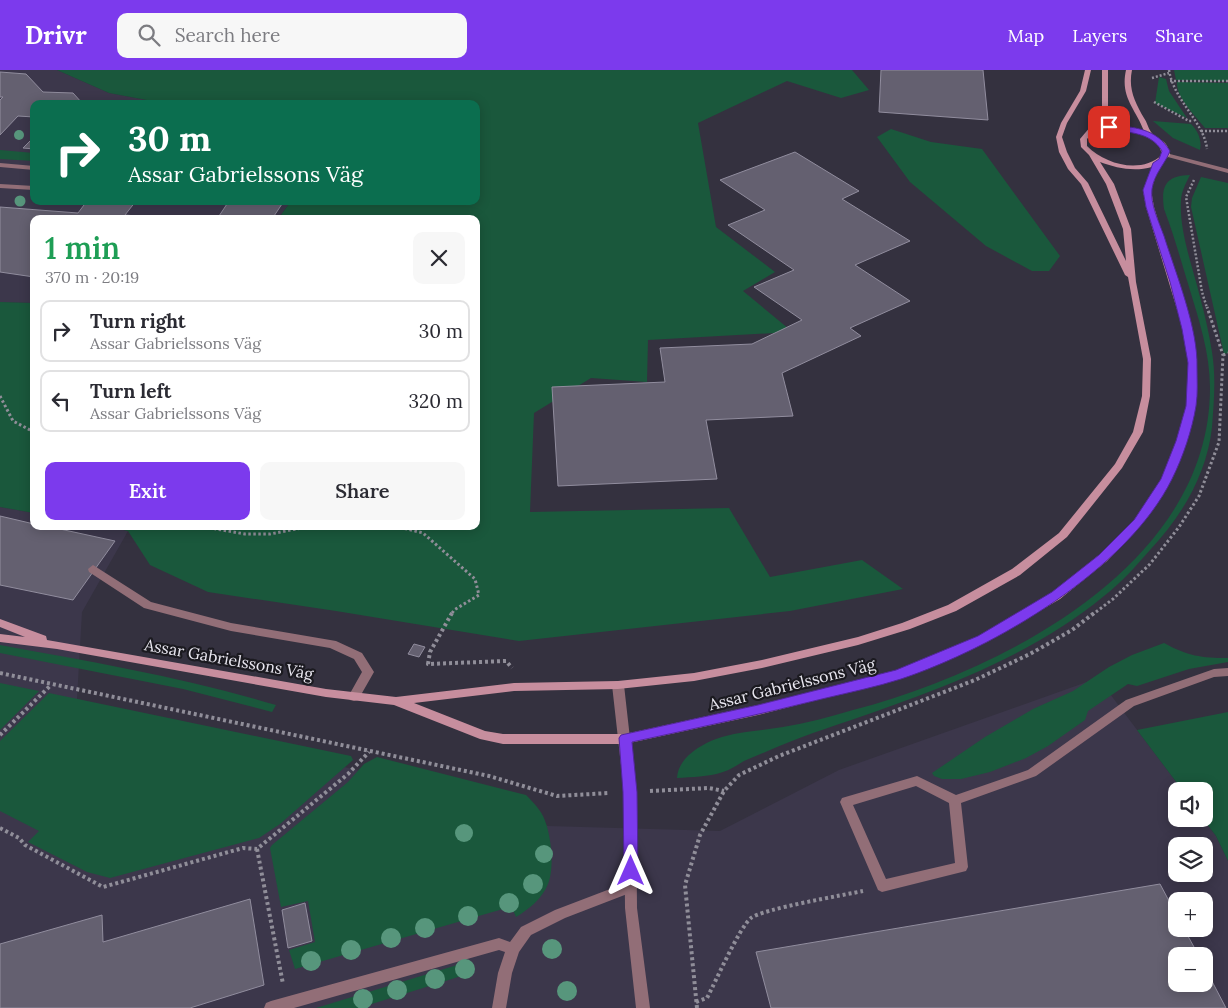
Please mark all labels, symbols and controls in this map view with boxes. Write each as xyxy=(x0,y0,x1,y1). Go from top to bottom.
search box xyxy=(117,13,467,58)
text: Drivr xyxy=(25,20,87,51)
icon: search xyxy=(135,21,163,49)
text: Search here xyxy=(175,23,280,47)
text: Map xyxy=(1008,24,1044,47)
text: Layers xyxy=(1072,24,1127,47)
text: Share xyxy=(1155,24,1203,47)
pin xyxy=(1088,106,1130,148)
icon: arrive xyxy=(1095,113,1123,141)
text: 30 m xyxy=(128,116,211,161)
icon: right xyxy=(45,120,110,185)
text: Assar Gabrielssons Väg xyxy=(128,160,363,188)
text: 1 min xyxy=(45,229,120,267)
button: close xyxy=(413,232,465,284)
text: 370 m · 20:19 xyxy=(45,267,139,287)
text: Turn right xyxy=(90,309,186,333)
icon: right xyxy=(47,317,75,345)
text: 30 m xyxy=(419,319,463,343)
text: Assar Gabrielssons Väg xyxy=(90,333,261,353)
text: Turn left xyxy=(90,379,171,403)
icon: left xyxy=(47,387,75,415)
text: 320 m xyxy=(408,389,463,413)
text: Assar Gabrielssons Väg xyxy=(90,403,261,423)
button: Exit xyxy=(45,462,250,520)
button: Share xyxy=(260,462,465,520)
street label: Assar Gabrielssons Väg xyxy=(142,634,316,684)
street label: Assar Gabrielssons Väg xyxy=(706,653,879,715)
map controls xyxy=(1168,782,1213,992)
button: sound xyxy=(1168,782,1213,827)
button: layers xyxy=(1168,837,1213,882)
position arrow xyxy=(604,844,656,896)
button: + xyxy=(1168,892,1213,937)
button: − xyxy=(1168,947,1213,992)

